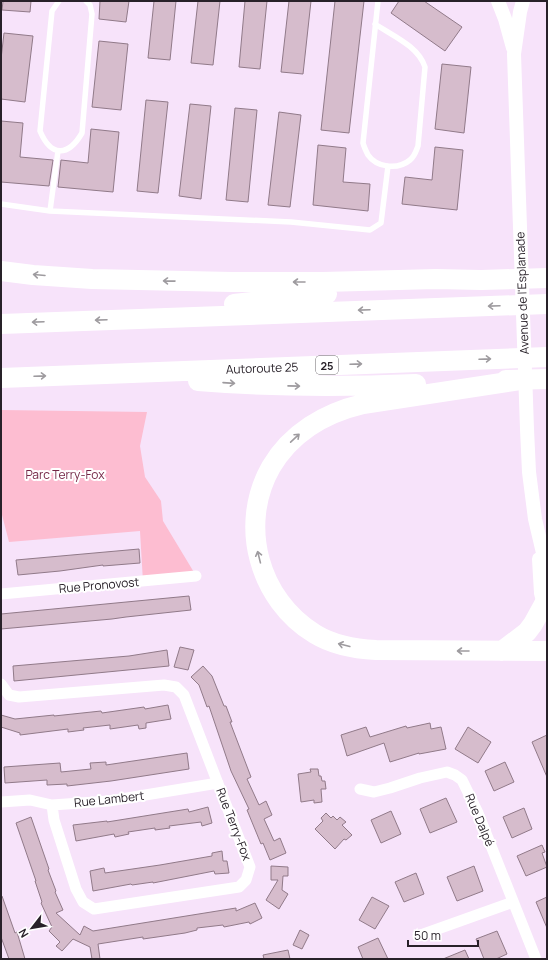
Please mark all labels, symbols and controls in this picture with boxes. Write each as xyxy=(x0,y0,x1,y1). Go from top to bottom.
street label: Avenue de l'Esplanade xyxy=(511,231,533,355)
one-way arrow xyxy=(33,272,46,279)
one-way arrow xyxy=(163,277,176,285)
one-way arrow xyxy=(293,278,306,286)
one-way arrow xyxy=(488,302,501,309)
one-way arrow xyxy=(358,307,371,314)
one-way arrow xyxy=(95,316,108,324)
one-way arrow xyxy=(32,319,45,326)
road number: 25 xyxy=(316,356,338,374)
one-way arrow xyxy=(478,356,491,363)
street label: Autoroute 25 xyxy=(225,358,299,378)
one-way arrow xyxy=(349,360,362,368)
one-way arrow xyxy=(33,373,46,380)
one-way arrow xyxy=(222,380,235,387)
one-way arrow xyxy=(287,382,300,390)
one-way arrow xyxy=(290,434,300,443)
park label: Parc Terry-Fox xyxy=(25,466,105,483)
one-way arrow xyxy=(254,550,262,563)
street label: Rue Pronovost xyxy=(58,573,140,597)
one-way arrow xyxy=(338,641,351,649)
one-way arrow xyxy=(457,647,470,655)
street label: Rue Terry-Fox xyxy=(212,785,256,863)
street label: Rue Lambert xyxy=(73,787,145,811)
street label: Rue Dalpé xyxy=(461,791,499,849)
north arrow xyxy=(12,908,52,948)
scale bar xyxy=(408,922,478,948)
text: N xyxy=(14,926,31,941)
text: 50 m xyxy=(414,927,441,944)

